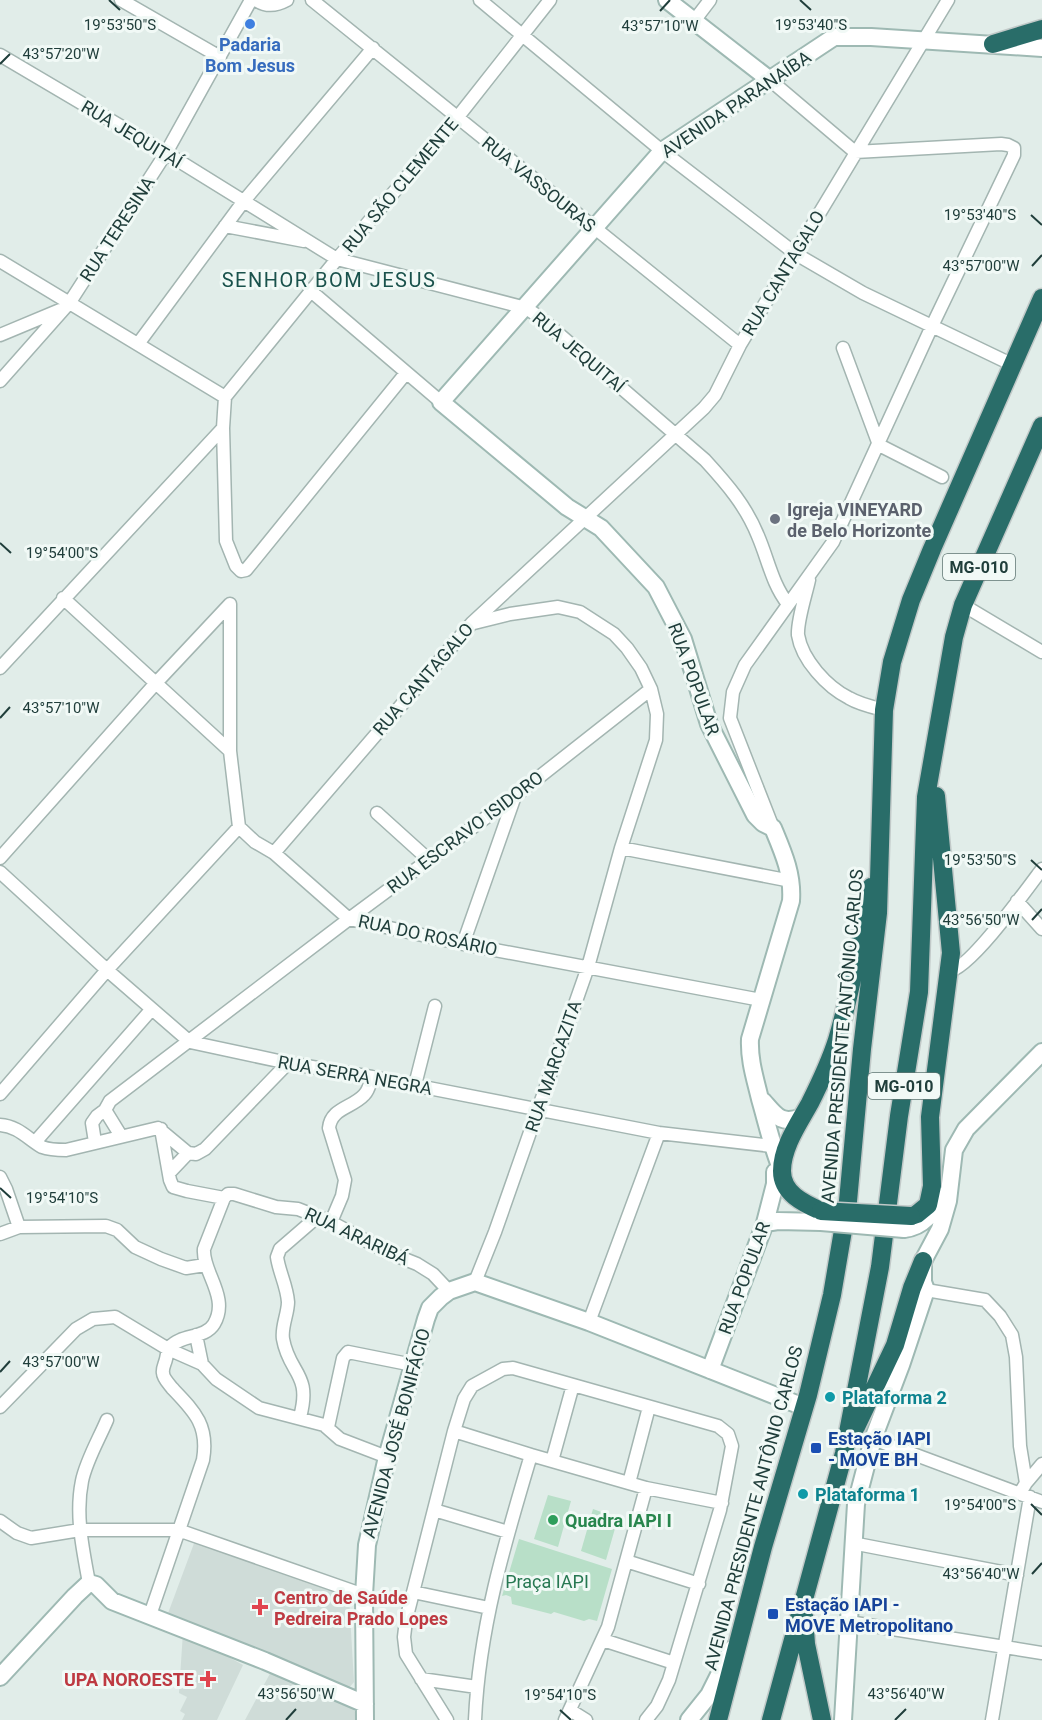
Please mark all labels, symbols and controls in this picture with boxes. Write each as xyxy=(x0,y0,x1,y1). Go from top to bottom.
text: 19°53'50"S xyxy=(84,16,156,34)
text: 19°53'40"S xyxy=(775,16,847,34)
marker: Padaria Bom Jesus xyxy=(243,17,257,31)
text: 43°57'10"W xyxy=(622,17,698,35)
place label: Padaria Bom Jesus xyxy=(205,34,295,76)
text: 43°57'20"W xyxy=(23,45,99,63)
street label: AVENIDA PARANAÍBA xyxy=(657,46,815,162)
street label: RUA JEQUITAÍ xyxy=(78,96,187,173)
street label: RUA SÃO CLEMENTE xyxy=(338,113,462,257)
street label: RUA VASSOURAS xyxy=(478,132,600,236)
street label: RUA TERESINA xyxy=(75,172,159,285)
text: 19°53'40"S xyxy=(944,206,1016,224)
street label: RUA CANTAGALO xyxy=(737,207,829,339)
text: 43°57'00"W xyxy=(943,257,1019,275)
district label: SENHOR BOM JESUS xyxy=(222,268,436,292)
street label: RUA JEQUITAÍ xyxy=(528,307,630,397)
place label: Igreja VINEYARD de Belo Horizonte xyxy=(787,499,932,541)
marker: Igreja VINEYARD de Belo Horizonte xyxy=(768,512,782,526)
text: 19°54'00"S xyxy=(26,544,98,562)
road number: MG-010 xyxy=(943,554,1015,580)
street label: RUA CANTAGALO xyxy=(368,619,478,739)
street label: RUA POPULAR xyxy=(664,620,724,738)
text: 43°57'10"W xyxy=(23,699,99,717)
street label: RUA ESCRAVO ISIDORO xyxy=(383,766,547,898)
text: 19°53'50"S xyxy=(944,851,1016,869)
street label: AVENIDA PRESIDENTE ANTÔNIO CARLOS xyxy=(817,868,867,1204)
street label: RUA DO ROSÁRIO xyxy=(357,910,499,960)
text: 43°56'50"W xyxy=(943,911,1019,929)
street label: RUA MARCAZITA xyxy=(521,997,586,1135)
street label: RUA SERRA NEGRA xyxy=(276,1051,434,1099)
road number: MG-010 xyxy=(868,1073,940,1099)
text: 19°54'10"S xyxy=(26,1189,98,1207)
street label: RUA ARARIBÁ xyxy=(302,1203,413,1269)
street label: RUA POPULAR xyxy=(714,1219,774,1337)
street label: AVENIDA JOSÉ BONIFÁCIO xyxy=(358,1326,434,1540)
street label: AVENIDA PRESIDENTE ANTÔNIO CARLOS xyxy=(699,1343,807,1673)
text: 43°57'00"W xyxy=(23,1353,99,1371)
place label: Plataforma 2 xyxy=(842,1387,947,1408)
marker: Plataforma 2 xyxy=(823,1390,837,1404)
place label: Estação IAPI - MOVE BH xyxy=(828,1428,931,1470)
marker: Estação IAPI - MOVE BH xyxy=(809,1441,823,1455)
place label: Plataforma 1 xyxy=(815,1484,920,1505)
marker: Plataforma 1 xyxy=(796,1487,810,1501)
text: 19°54'00"S xyxy=(944,1496,1016,1514)
place label: Quadra IAPI I xyxy=(565,1510,672,1531)
marker: Quadra IAPI I xyxy=(546,1513,560,1527)
text: 43°56'40"W xyxy=(943,1565,1019,1583)
park label: Praça IAPI xyxy=(505,1571,589,1592)
place label: Centro de Saúde Pedreira Prado Lopes xyxy=(274,1587,448,1629)
place label: Estação IAPI - MOVE Metropolitano xyxy=(785,1594,953,1636)
marker: Centro de Saúde Pedreira Prado Lopes xyxy=(251,1598,269,1616)
marker: Estação IAPI - MOVE Metropolitano xyxy=(766,1607,780,1621)
place label: UPA NOROESTE xyxy=(64,1669,194,1690)
marker: UPA NOROESTE xyxy=(199,1670,217,1688)
text: 43°56'50"W xyxy=(258,1685,334,1703)
text: 43°56'40"W xyxy=(868,1685,944,1703)
text: 19°54'10"S xyxy=(524,1686,596,1704)

